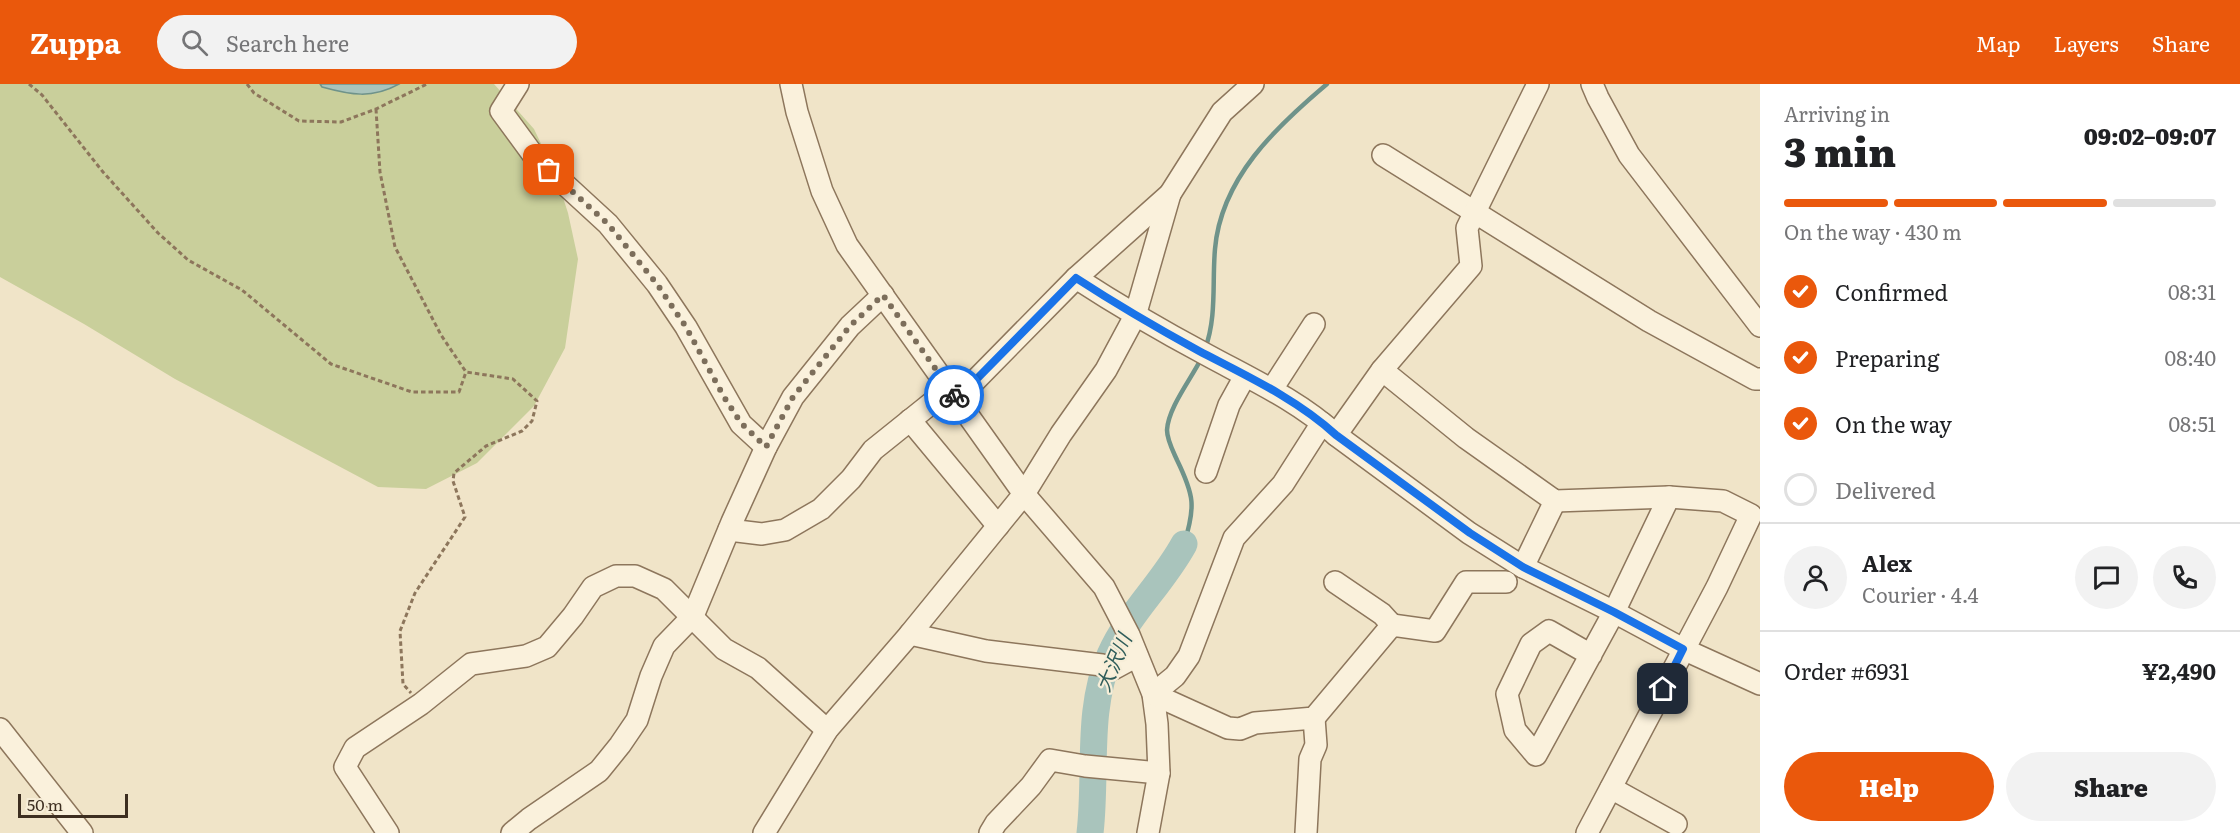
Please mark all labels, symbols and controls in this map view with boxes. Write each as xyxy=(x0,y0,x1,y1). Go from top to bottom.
search box xyxy=(157,15,577,69)
text: Zuppa xyxy=(30,21,121,63)
icon: search xyxy=(178,26,211,59)
text: Search here xyxy=(226,26,349,59)
text: Map xyxy=(1976,27,2021,58)
text: Layers xyxy=(2054,27,2119,58)
text: Share xyxy=(2152,27,2210,58)
text: Arriving in xyxy=(1784,98,1890,128)
text: 09:02–09:07 xyxy=(2084,119,2216,152)
text: 3 min xyxy=(1784,121,1896,179)
pin xyxy=(523,144,574,195)
icon: bag xyxy=(532,153,565,186)
text: On the way · 430 m xyxy=(1784,216,1962,246)
icon: check xyxy=(1784,275,1817,308)
text: Confirmed xyxy=(1835,275,1948,308)
text: 08:31 xyxy=(2168,276,2216,306)
icon: check xyxy=(1784,341,1817,374)
text: Preparing xyxy=(1835,341,1939,374)
text: 08:40 xyxy=(2165,342,2216,372)
courier xyxy=(924,365,984,425)
icon: bike xyxy=(938,379,971,412)
icon: check xyxy=(1784,407,1817,440)
text: On the way xyxy=(1835,407,1952,440)
text: 08:51 xyxy=(2168,408,2216,438)
text: Delivered xyxy=(1835,473,1936,506)
button: person xyxy=(1784,546,1847,609)
text: Alex xyxy=(1862,546,1912,579)
button: chat xyxy=(2075,546,2138,609)
button: phone xyxy=(2153,546,2216,609)
text: Courier · 4.4 xyxy=(1862,579,1979,609)
water label: 大沢川 xyxy=(1086,627,1138,695)
text: Order #6931 xyxy=(1784,654,1909,687)
text: ¥2,490 xyxy=(2142,654,2216,687)
pin xyxy=(1637,663,1688,714)
icon: home xyxy=(1646,672,1679,705)
button: Help xyxy=(1784,752,1994,821)
button: Share xyxy=(2006,752,2216,821)
scale bar xyxy=(18,791,128,818)
text: 50 m xyxy=(27,792,63,816)

